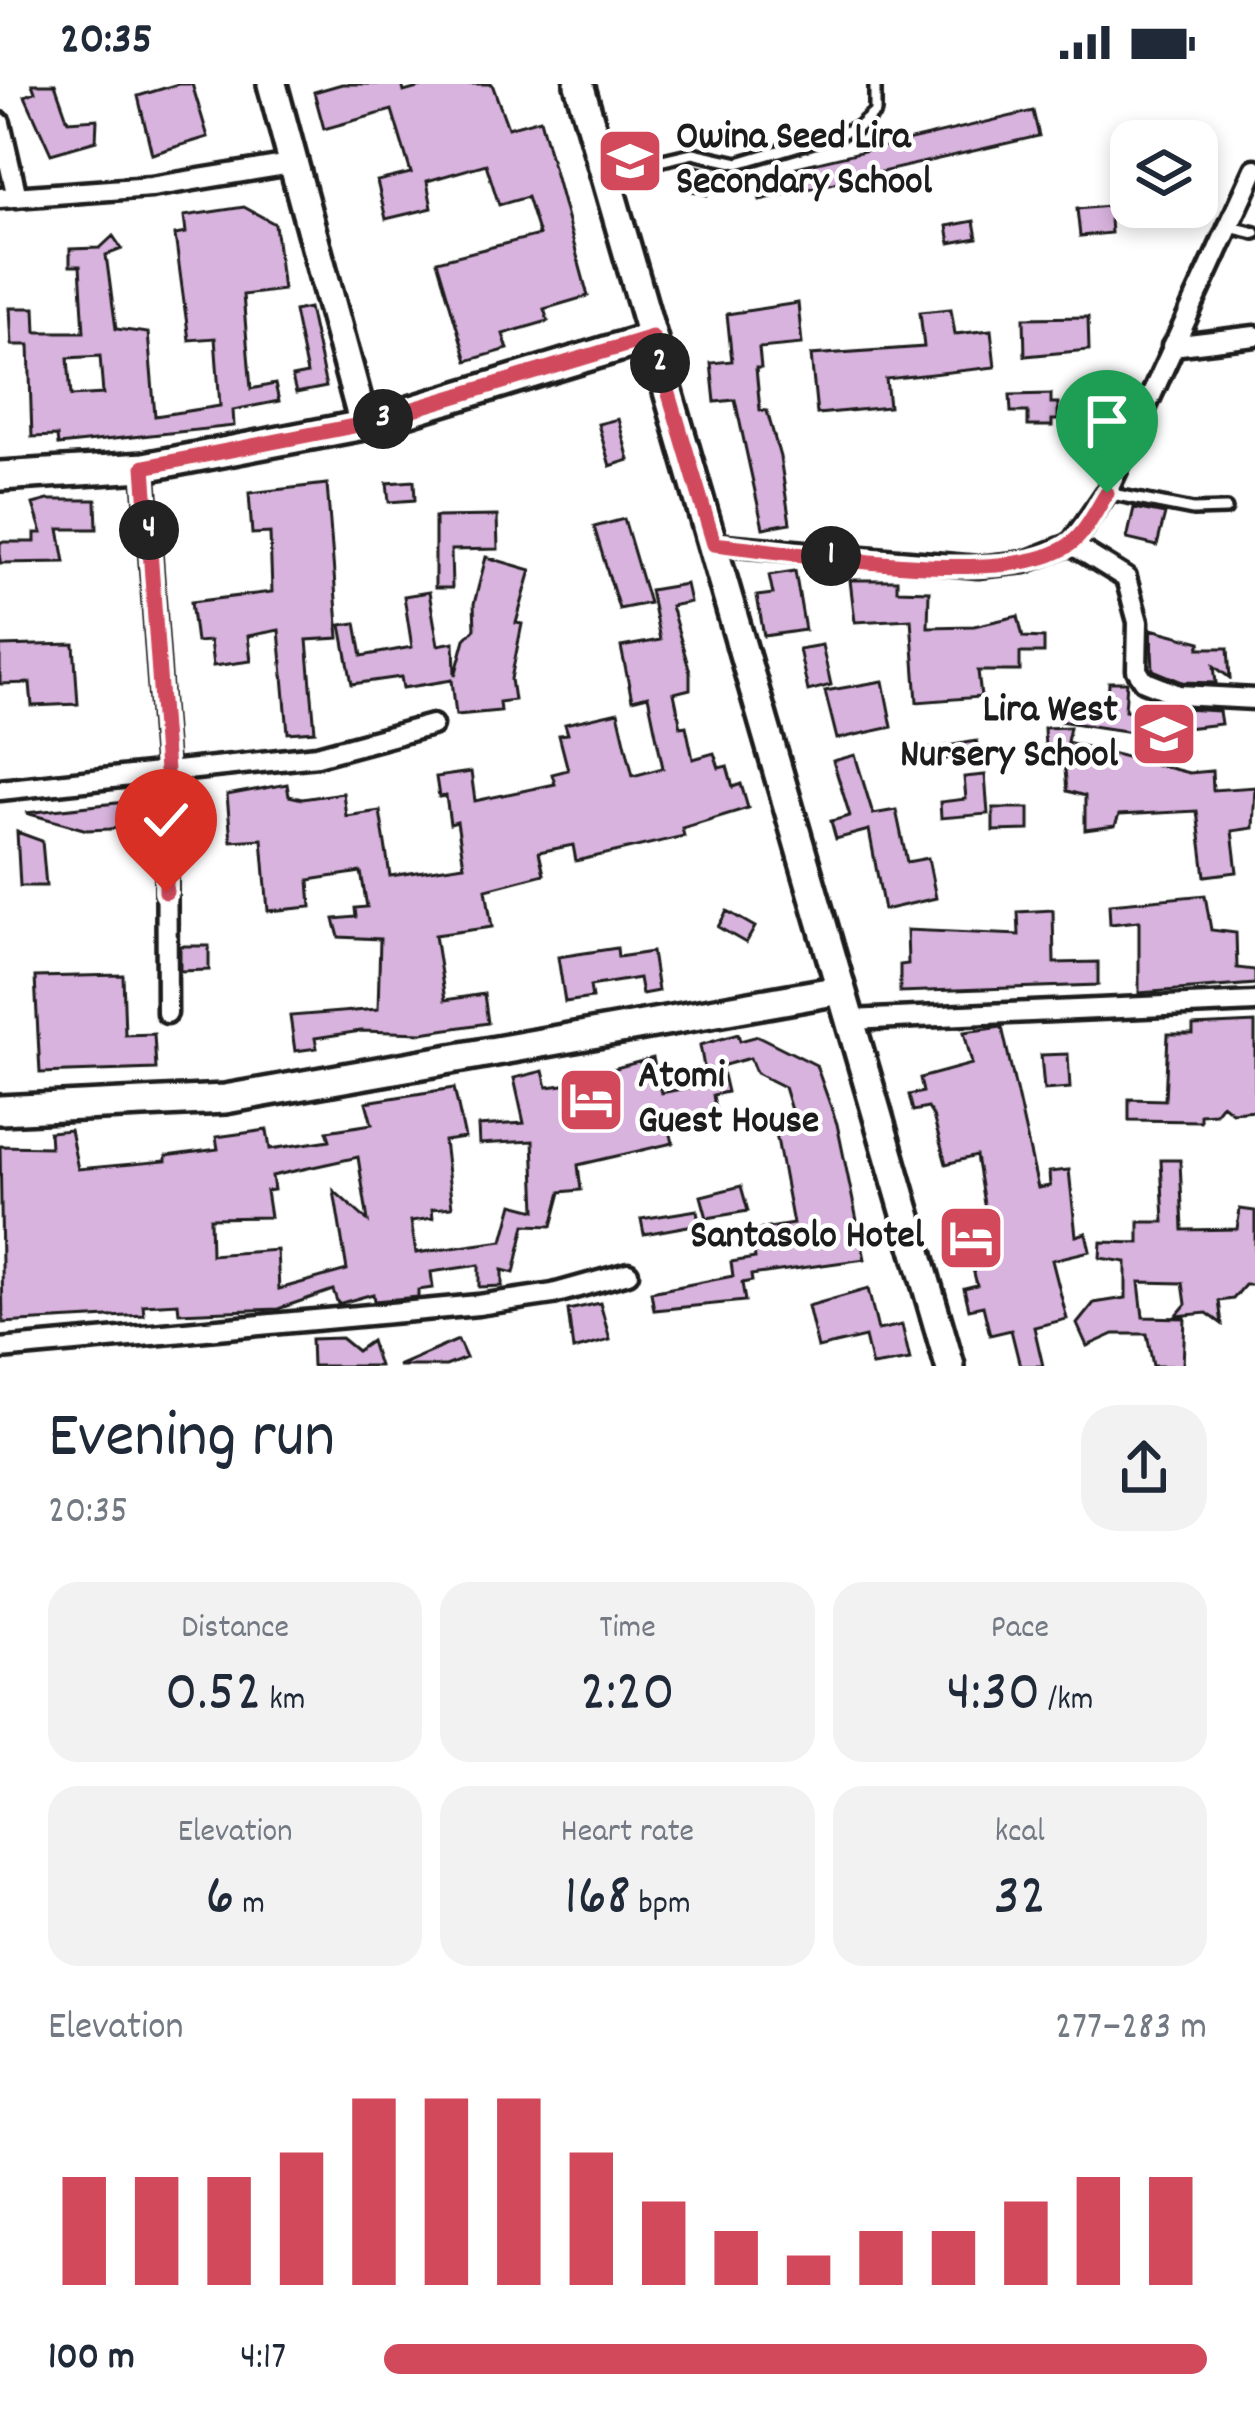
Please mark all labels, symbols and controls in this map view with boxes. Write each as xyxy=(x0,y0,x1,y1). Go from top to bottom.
text: 20:35 xyxy=(60,10,152,74)
place label: Owina Seed Lira Secondary School xyxy=(676,112,933,212)
map controls xyxy=(1110,120,1218,228)
button: layers xyxy=(1110,120,1218,228)
school or university icon: Owina Seed Lira Secondary School xyxy=(595,126,665,196)
pin: 2 xyxy=(630,333,690,393)
text: 2 xyxy=(653,339,667,386)
pin xyxy=(1056,370,1158,493)
icon: arrive xyxy=(1074,388,1140,454)
pin: 3 xyxy=(353,389,413,449)
text: 3 xyxy=(376,395,390,442)
pin: 4 xyxy=(119,500,179,560)
text: 4 xyxy=(142,506,156,553)
pin: 1 xyxy=(801,526,861,586)
text: 1 xyxy=(827,532,835,579)
place label: Lira West Nursery School xyxy=(900,685,1119,785)
school or university icon: Lira West Nursery School xyxy=(1129,699,1199,769)
pin xyxy=(115,769,217,892)
icon: check xyxy=(133,787,199,853)
place label: Atomi Guest House xyxy=(638,1051,819,1151)
hotel icon: Atomi Guest House xyxy=(556,1065,626,1135)
hotel icon: Santasolo Hotel xyxy=(936,1203,1006,1273)
place label: Santasolo Hotel xyxy=(690,1211,925,1266)
text: Evening run xyxy=(48,1394,335,1488)
button: share xyxy=(1081,1405,1207,1531)
text: 20:35 xyxy=(48,1486,128,1541)
text: Distance xyxy=(181,1606,289,1653)
text: Time xyxy=(599,1606,656,1653)
text: Pace xyxy=(991,1606,1049,1653)
text: 0.52 xyxy=(165,1653,262,1739)
text: 2:20 xyxy=(580,1653,675,1739)
text: 4:30 xyxy=(946,1653,1040,1739)
text: km xyxy=(262,1678,305,1725)
text: /km xyxy=(1040,1678,1094,1725)
text: Elevation xyxy=(178,1810,293,1857)
text: Heart rate xyxy=(561,1810,694,1857)
text: kcal xyxy=(995,1810,1045,1857)
text: 6 xyxy=(205,1857,235,1943)
text: 168 xyxy=(564,1857,631,1943)
text: 32 xyxy=(993,1857,1046,1943)
text: m xyxy=(235,1882,265,1929)
text: bpm xyxy=(631,1882,691,1929)
text: Elevation xyxy=(48,2002,184,2057)
text: 277–283 m xyxy=(1055,2002,1207,2057)
text: 100 m xyxy=(48,2332,135,2387)
text: 4:17 xyxy=(240,2332,286,2387)

